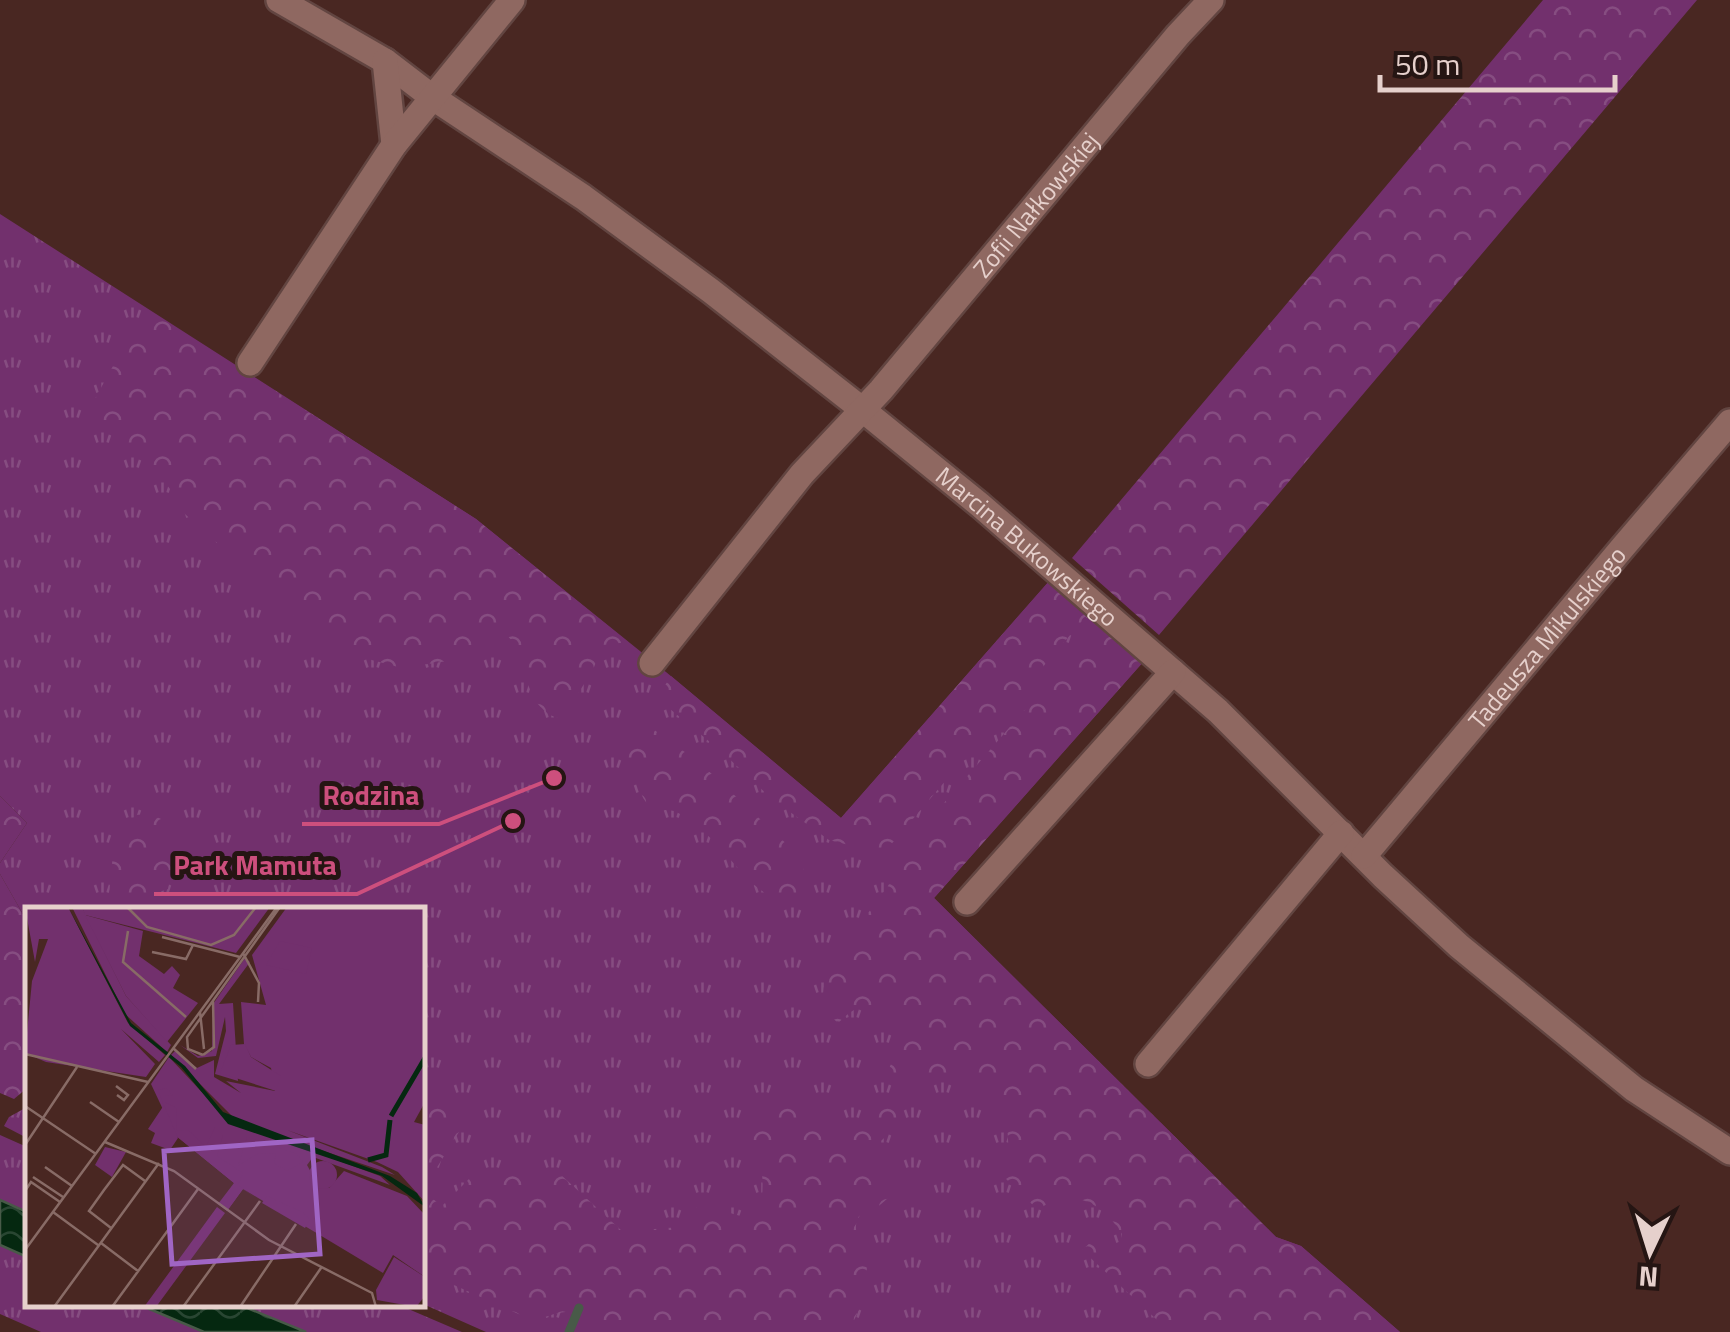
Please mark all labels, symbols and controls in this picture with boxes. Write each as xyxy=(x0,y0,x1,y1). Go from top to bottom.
scale bar xyxy=(1380,30,1615,92)
text: 50 m xyxy=(1395,41,1460,87)
street label: Zofii Nałkowskiej xyxy=(964,124,1108,286)
street label: Marcina Bukowskiego xyxy=(928,457,1127,636)
street label: Tadeusza Mikulskiego xyxy=(1459,538,1635,738)
callout: Rodzina xyxy=(302,766,439,824)
text: Rodzina xyxy=(322,773,420,816)
callout: Park Mamuta xyxy=(154,836,357,894)
text: Park Mamuta xyxy=(173,843,337,886)
inset map xyxy=(25,907,425,1307)
north arrow xyxy=(1600,1202,1700,1302)
text: N xyxy=(1637,1255,1659,1300)

